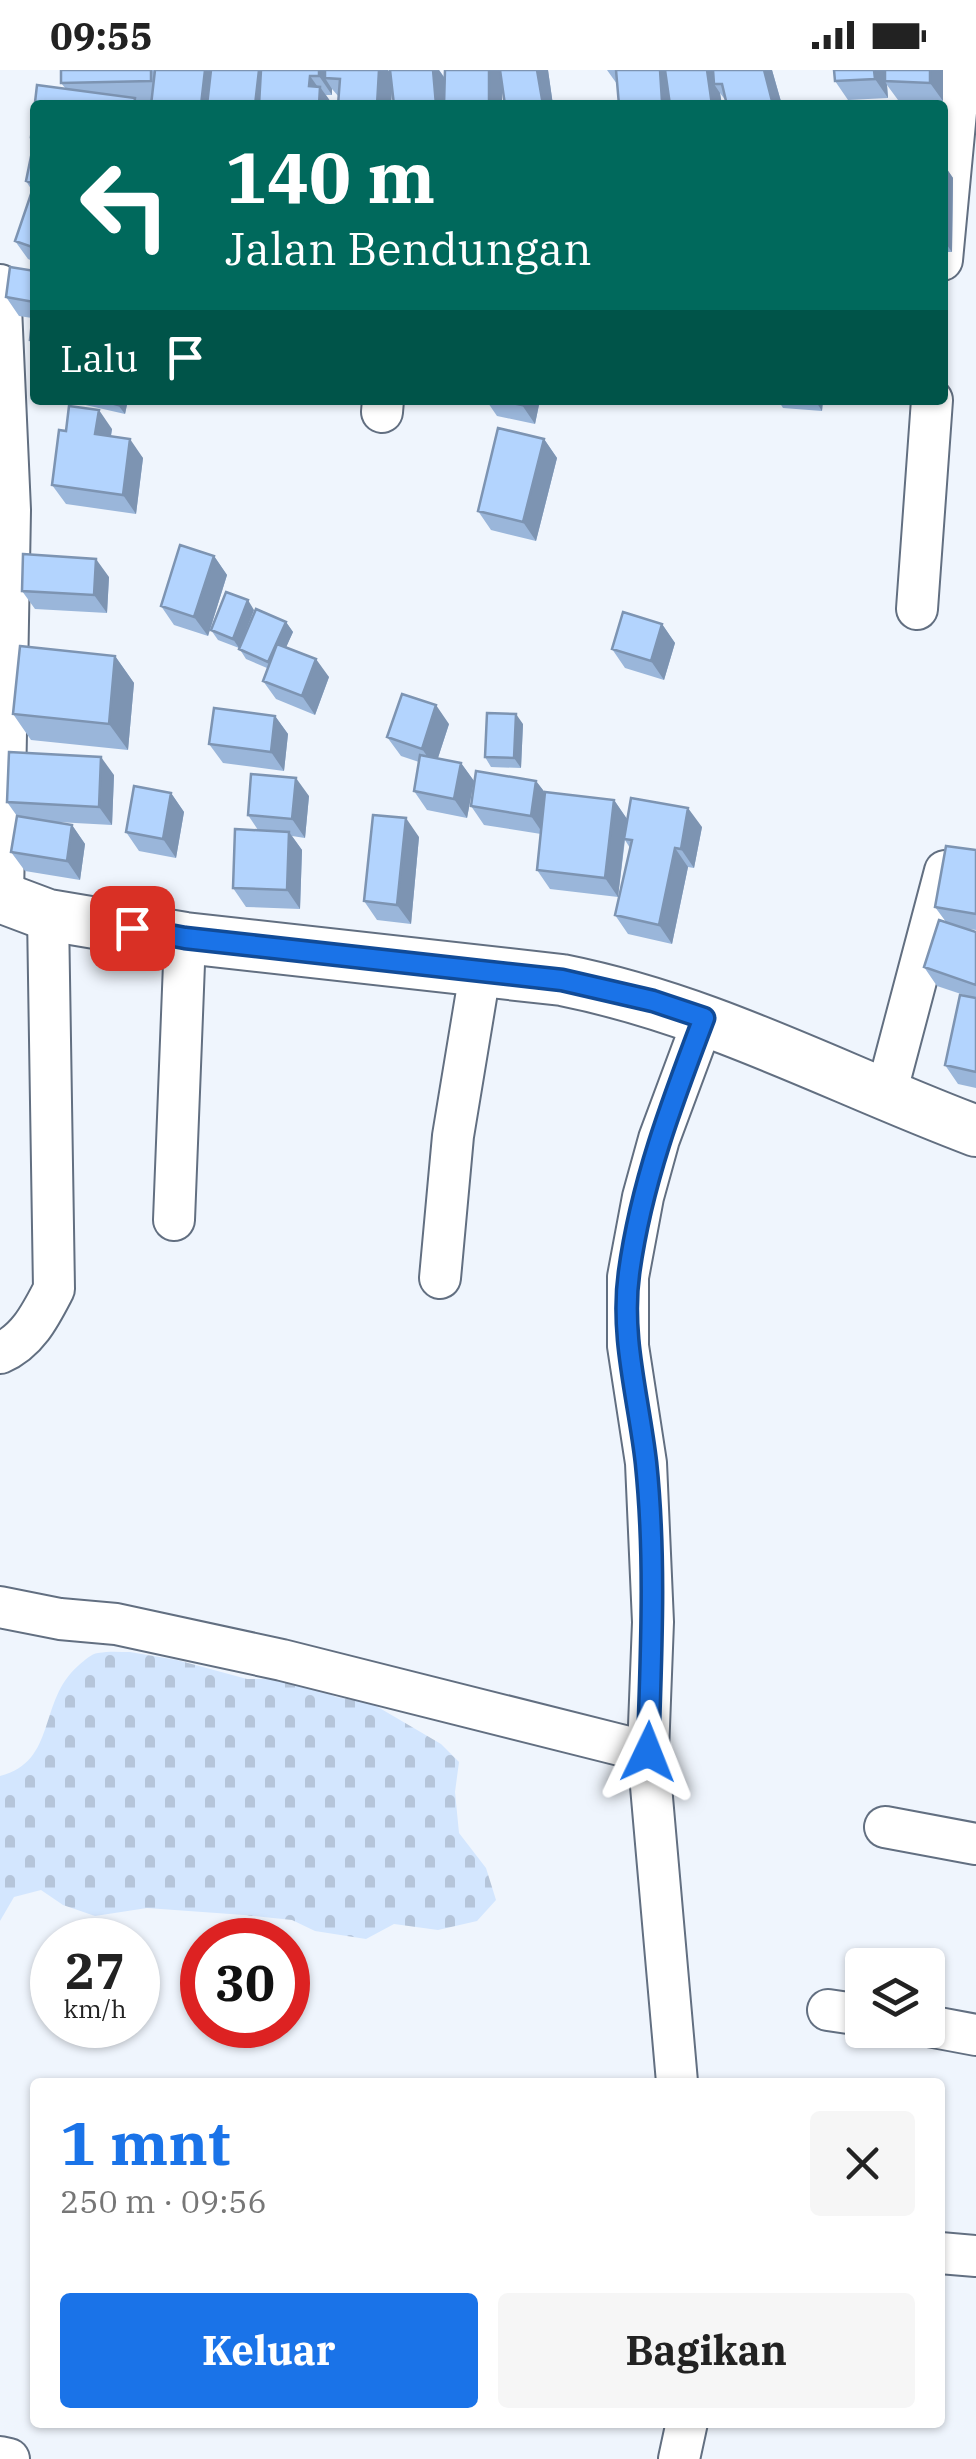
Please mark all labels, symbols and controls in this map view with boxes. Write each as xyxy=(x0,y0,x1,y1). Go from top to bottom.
text: 09:55 xyxy=(50,11,153,60)
text: 140 m xyxy=(225,131,435,222)
icon: left xyxy=(60,140,190,270)
text: Jalan Bendungan xyxy=(225,219,592,277)
icon: arrive xyxy=(158,330,213,385)
text: Lalu xyxy=(60,333,138,382)
pin xyxy=(90,886,175,971)
icon: arrive xyxy=(105,901,160,956)
position arrow xyxy=(596,1700,700,1804)
speed limit sign: 30 xyxy=(180,1918,310,2048)
text: 27 xyxy=(65,1938,125,2003)
map controls xyxy=(845,1948,945,2048)
button: layers xyxy=(845,1948,945,2048)
text: km/h xyxy=(63,1992,127,2025)
text: 1 mnt xyxy=(60,2103,230,2182)
button: close xyxy=(810,2111,915,2216)
text: 250 m · 09:56 xyxy=(60,2180,267,2222)
button: Keluar xyxy=(60,2293,478,2408)
button: Bagikan xyxy=(498,2293,915,2408)

